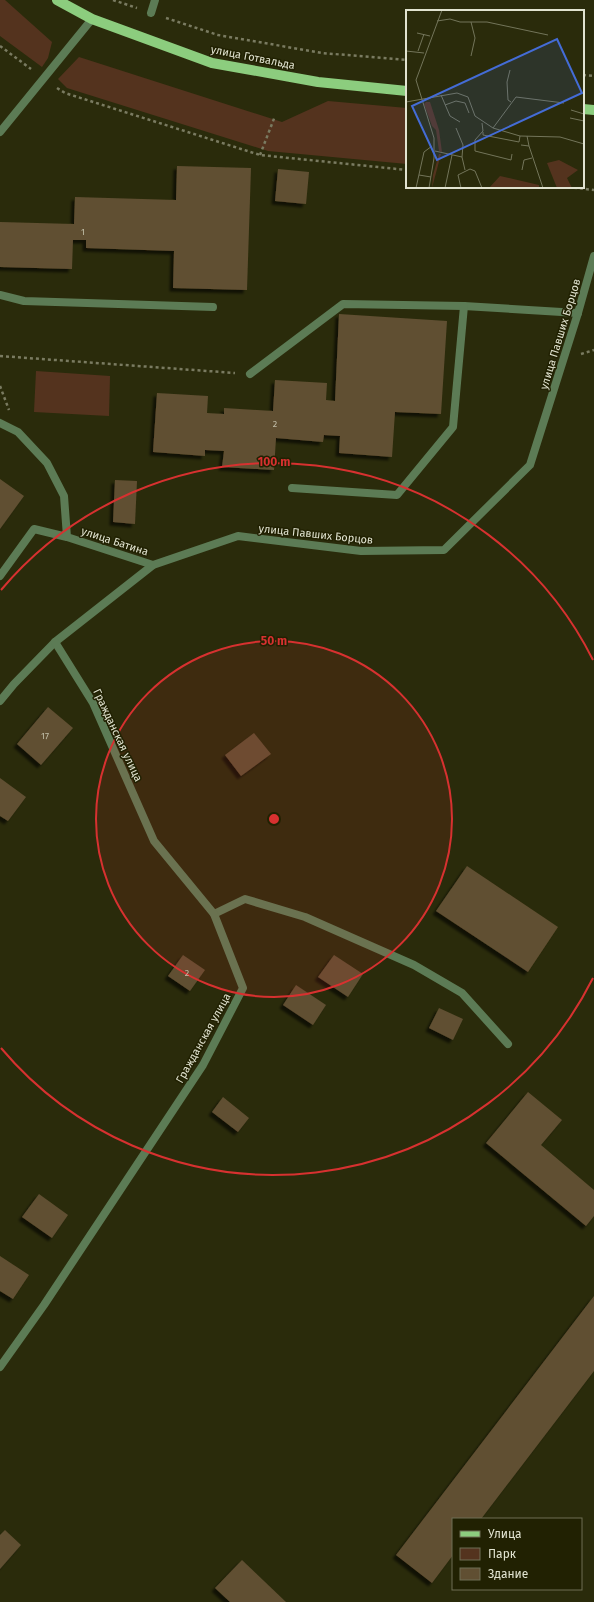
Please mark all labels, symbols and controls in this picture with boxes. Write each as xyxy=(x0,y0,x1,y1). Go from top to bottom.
inset map xyxy=(406,10,584,188)
street label: улица Готвальда xyxy=(210,43,296,72)
house number: 1 xyxy=(81,227,85,237)
street label: улица Павших Борцов xyxy=(537,277,584,391)
house number: 2 xyxy=(273,419,277,429)
text: 100 m xyxy=(258,455,290,469)
street label: улица Павших Борцов xyxy=(258,522,374,547)
street label: улица Батина xyxy=(80,525,150,558)
text: 50 m xyxy=(261,634,287,648)
street label: Гражданская улица xyxy=(90,687,145,784)
house number: 17 xyxy=(41,731,49,741)
centre of rings xyxy=(267,812,281,826)
house number: 2 xyxy=(185,968,189,978)
street label: Гражданская улица xyxy=(173,991,234,1086)
legend xyxy=(452,1518,582,1590)
text: Улица xyxy=(488,1527,522,1541)
text: Парк xyxy=(488,1547,517,1561)
text: Здание xyxy=(488,1567,528,1581)

